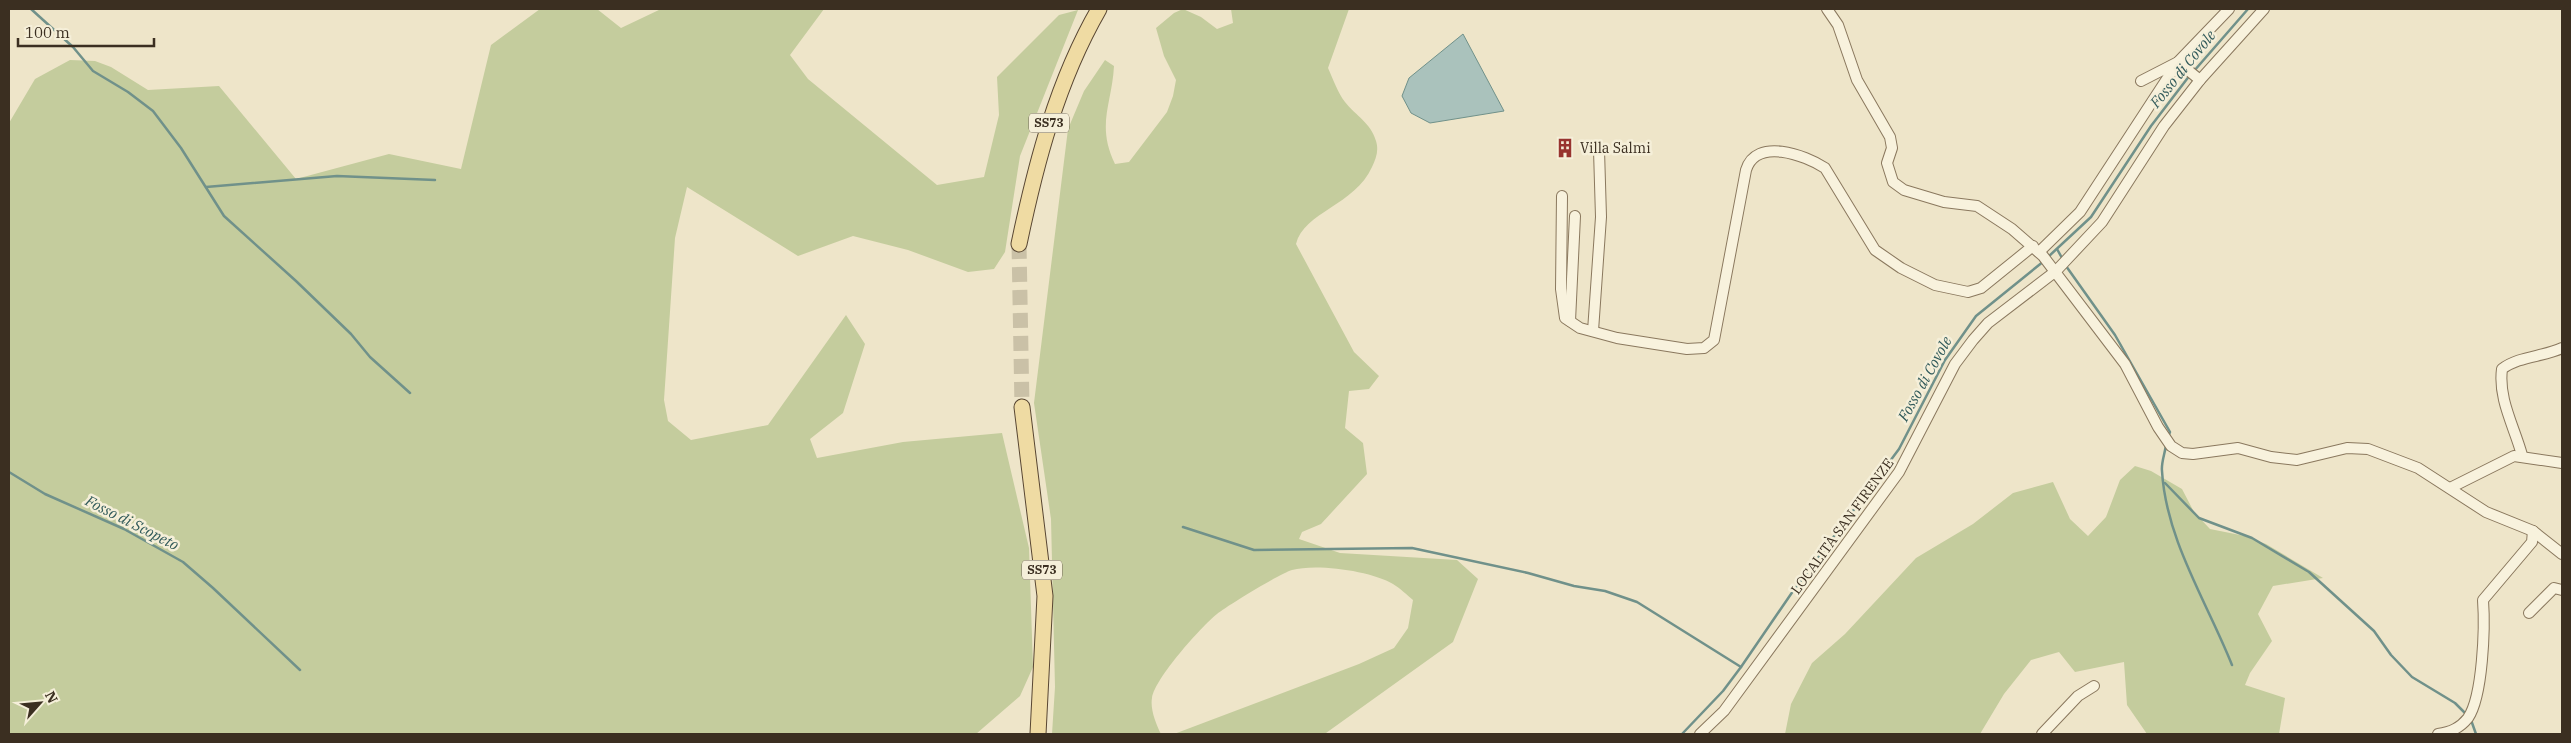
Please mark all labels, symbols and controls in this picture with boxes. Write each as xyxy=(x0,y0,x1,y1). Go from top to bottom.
scale bar xyxy=(18,15,154,47)
text: 100 m xyxy=(25,23,70,42)
water label: Fosso di Covole xyxy=(2145,26,2220,112)
road number: SS73 xyxy=(1029,114,1069,132)
building icon: Villa Salmi xyxy=(1554,137,1576,159)
place label: Villa Salmi xyxy=(1580,139,1651,157)
water label: Fosso di Covole xyxy=(1893,333,1956,425)
street label: LOCALITÀ SAN FIRENZE xyxy=(1786,454,1897,598)
water label: Fosso di Scopeto xyxy=(81,490,182,554)
road number: SS73 xyxy=(1022,560,1062,580)
north arrow xyxy=(15,678,65,728)
text: N xyxy=(41,688,62,706)

